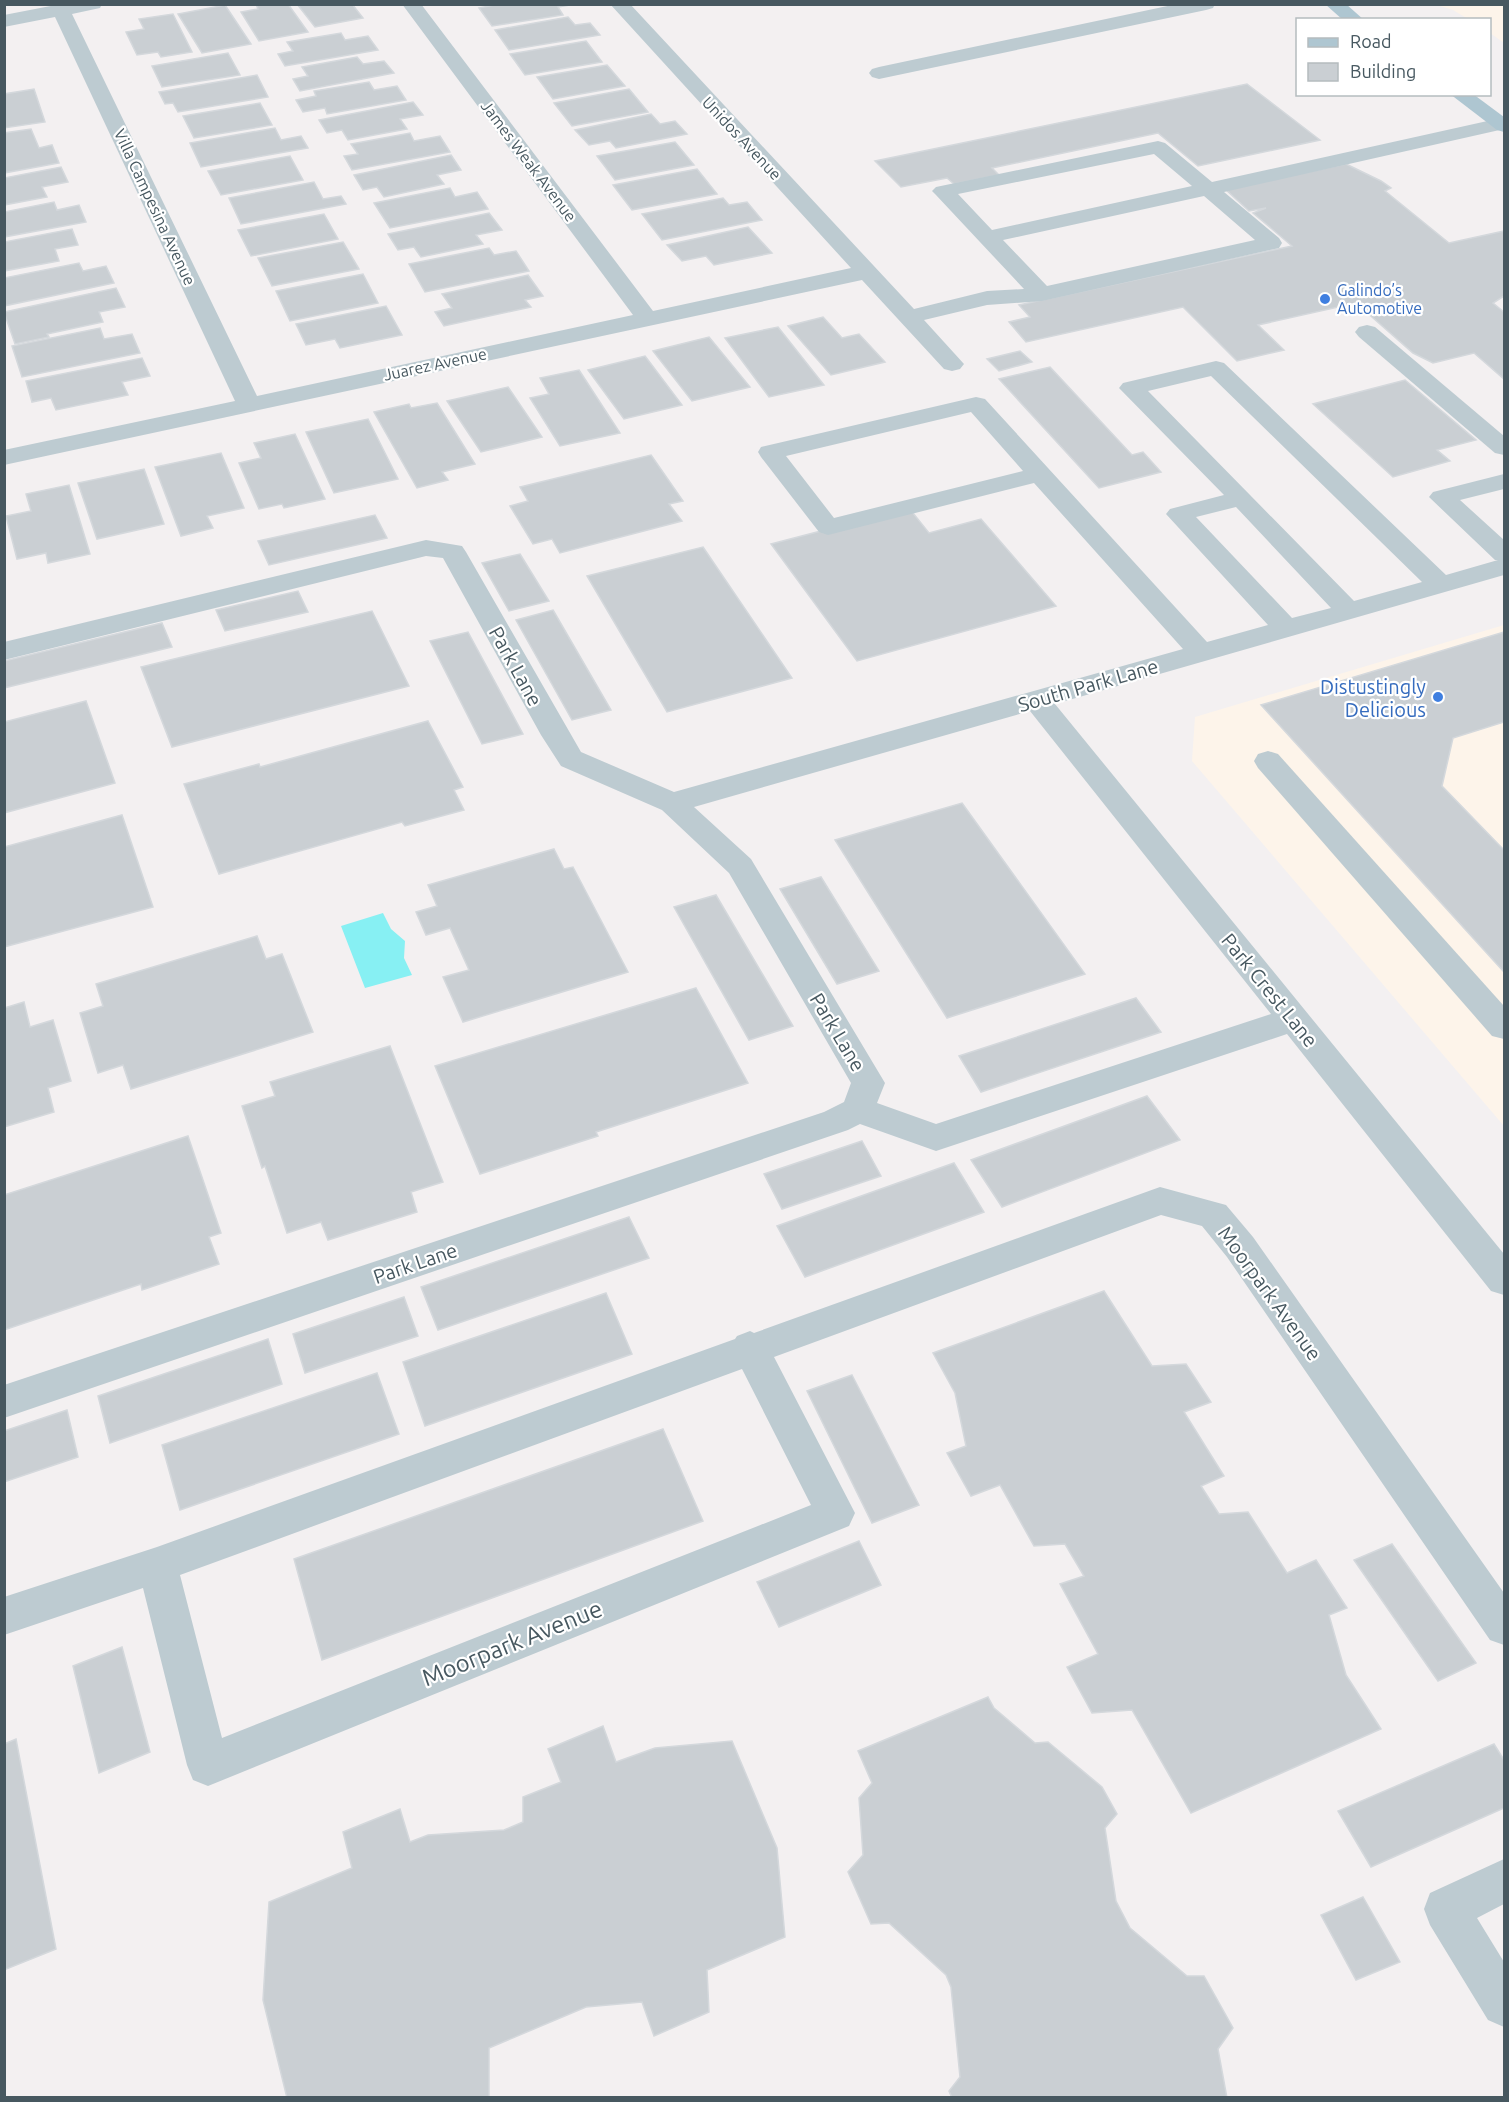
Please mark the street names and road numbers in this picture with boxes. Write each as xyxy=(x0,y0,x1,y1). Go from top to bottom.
street label: Unidos Avenue xyxy=(699,93,785,183)
street label: James Weak Avenue xyxy=(478,97,580,225)
street label: Villa Campesina Avenue xyxy=(111,126,199,288)
street label: Juarez Avenue xyxy=(382,344,488,384)
street label: Park Lane xyxy=(485,622,547,710)
street label: South Park Lane xyxy=(1015,654,1161,716)
street label: Park Crest Lane xyxy=(1217,929,1323,1051)
street label: Park Lane xyxy=(806,989,870,1075)
street label: Moorpark Avenue xyxy=(1214,1222,1326,1364)
street label: Park Lane xyxy=(370,1238,460,1288)
street label: Moorpark Avenue xyxy=(418,1595,606,1691)

